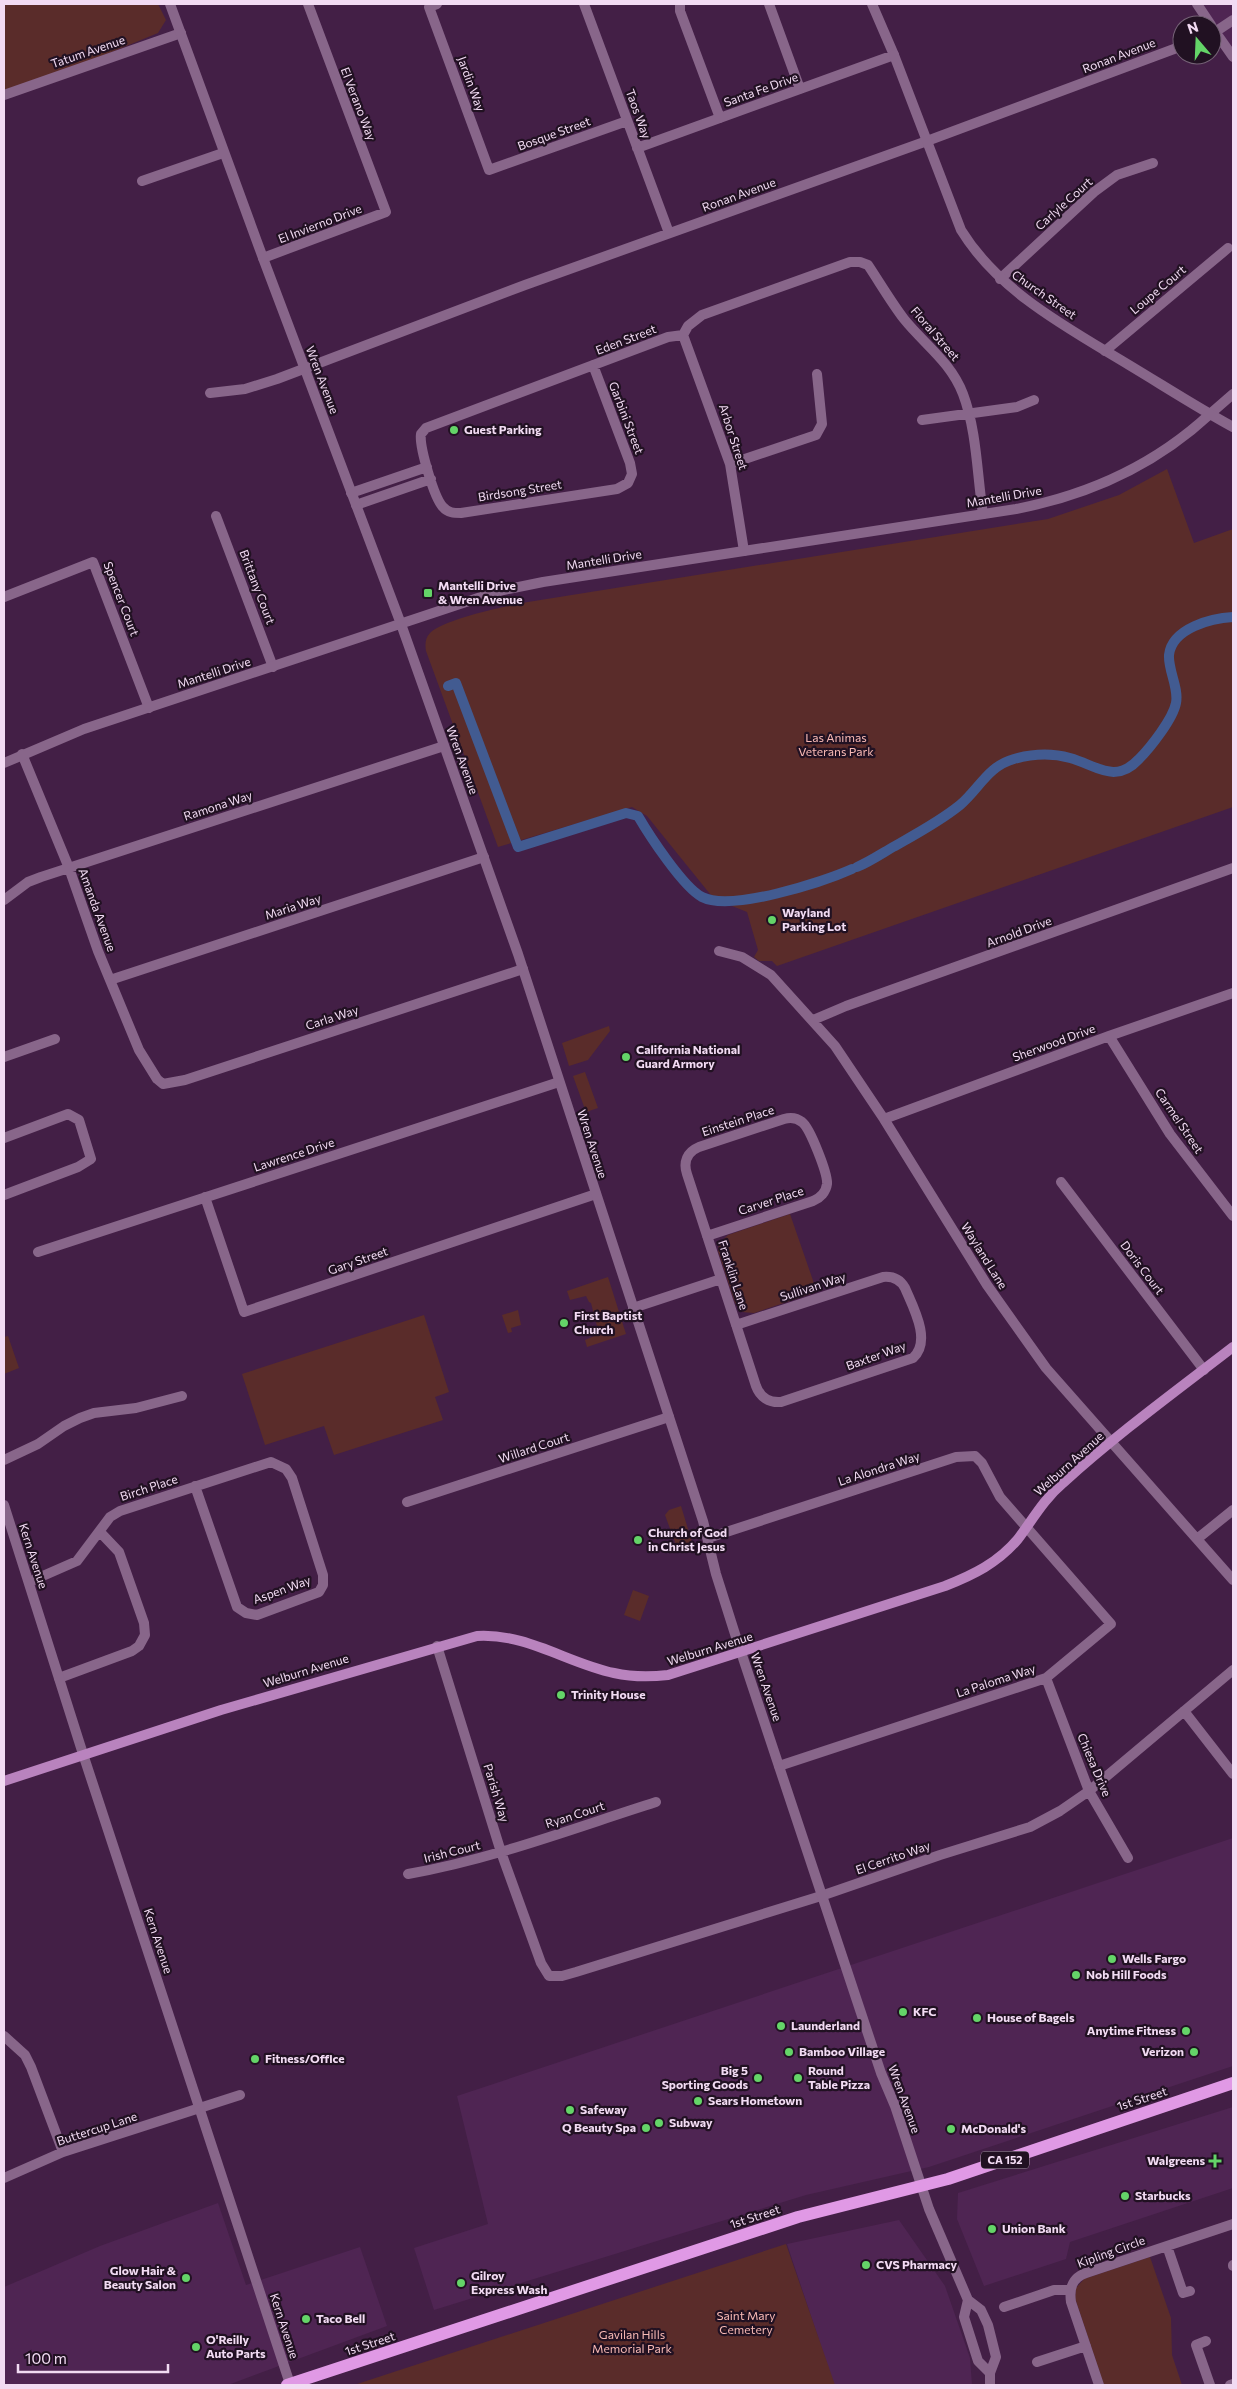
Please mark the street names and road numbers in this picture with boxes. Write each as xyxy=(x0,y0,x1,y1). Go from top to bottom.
street label: Tatum Avenue xyxy=(49,32,127,70)
street label: Ronan Avenue xyxy=(1080,35,1157,75)
street label: Jardin Way xyxy=(455,54,488,113)
street label: El Verano Way xyxy=(339,65,379,142)
street label: Santa Fe Drive xyxy=(722,69,800,109)
street label: Taos Way xyxy=(624,87,654,140)
street label: Bosque Street xyxy=(515,113,592,153)
street label: Ronan Avenue xyxy=(700,174,777,214)
street label: Carlyle Court xyxy=(1032,174,1095,233)
street label: El Invierno Drive xyxy=(276,201,363,245)
street label: Loupe Court xyxy=(1127,262,1188,317)
street label: Church Street xyxy=(1010,267,1080,322)
street label: Floral Street xyxy=(908,303,963,363)
street label: Eden Street xyxy=(593,321,658,357)
street label: Wren Avenue xyxy=(304,344,342,416)
street label: Garbini Street xyxy=(607,380,647,456)
street label: Arbor Street xyxy=(717,402,751,471)
street label: Birdsong Street xyxy=(477,476,563,504)
street label: Mantelli Drive xyxy=(965,483,1043,510)
street label: Mantelli Drive xyxy=(565,546,643,572)
street label: Brittany Court xyxy=(237,547,279,626)
street label: Spencer Court xyxy=(101,559,143,638)
street label: Mantelli Drive xyxy=(175,654,252,690)
street label: Wren Avenue xyxy=(444,724,482,796)
street label: Ramona Way xyxy=(182,787,254,823)
street label: Amanda Avenue xyxy=(76,866,119,953)
street label: Maria Way xyxy=(263,890,322,922)
street label: Arnold Drive xyxy=(984,913,1053,949)
street label: Carla Way xyxy=(303,1002,360,1032)
street label: Sherwood Drive xyxy=(1010,1021,1097,1064)
street label: Carmel Street xyxy=(1153,1085,1207,1156)
street label: Einstein Place xyxy=(700,1102,776,1138)
street label: Wren Avenue xyxy=(575,1107,611,1180)
street label: Lawrence Drive xyxy=(252,1134,336,1174)
street label: Carver Place xyxy=(736,1183,805,1217)
street label: Wayland Lane xyxy=(959,1220,1011,1291)
street label: Franklin Lane xyxy=(716,1238,752,1311)
street label: Doris Court xyxy=(1118,1238,1168,1297)
street label: Gary Street xyxy=(326,1243,389,1277)
street label: Sullivan Way xyxy=(778,1269,847,1303)
street label: Baxter Way xyxy=(844,1338,907,1372)
street label: Welburn Avenue xyxy=(1031,1428,1106,1498)
street label: Willard Court xyxy=(497,1429,571,1465)
street label: La Alondra Way xyxy=(836,1448,921,1488)
street label: Birch Place xyxy=(118,1471,179,1503)
street label: Kern Avenue xyxy=(17,1521,51,1590)
street label: Aspen Way xyxy=(251,1572,312,1606)
street label: Welburn Avenue xyxy=(665,1628,754,1668)
street label: Welburn Avenue xyxy=(261,1650,350,1690)
street label: Wren Avenue xyxy=(749,1650,785,1723)
street label: La Paloma Way xyxy=(954,1661,1037,1699)
street label: Chiesa Drive xyxy=(1075,1731,1115,1798)
street label: Parish Way xyxy=(481,1762,512,1824)
street label: Ryan Court xyxy=(543,1798,606,1830)
street label: Irish Court xyxy=(422,1837,482,1865)
street label: El Cerrito Way xyxy=(854,1838,932,1876)
street label: Kern Avenue xyxy=(142,1906,176,1975)
street label: Wren Avenue xyxy=(886,2063,924,2135)
street label: 1st Street xyxy=(1115,2083,1169,2113)
street label: Buttercup Lane xyxy=(55,2108,139,2148)
road number: CA 152 xyxy=(981,2152,1029,2168)
street label: 1st Street xyxy=(728,2201,782,2231)
street label: Kipling Circle xyxy=(1075,2232,1147,2270)
street label: Kern Avenue xyxy=(268,2291,302,2360)
street label: 1st Street xyxy=(343,2328,397,2358)

